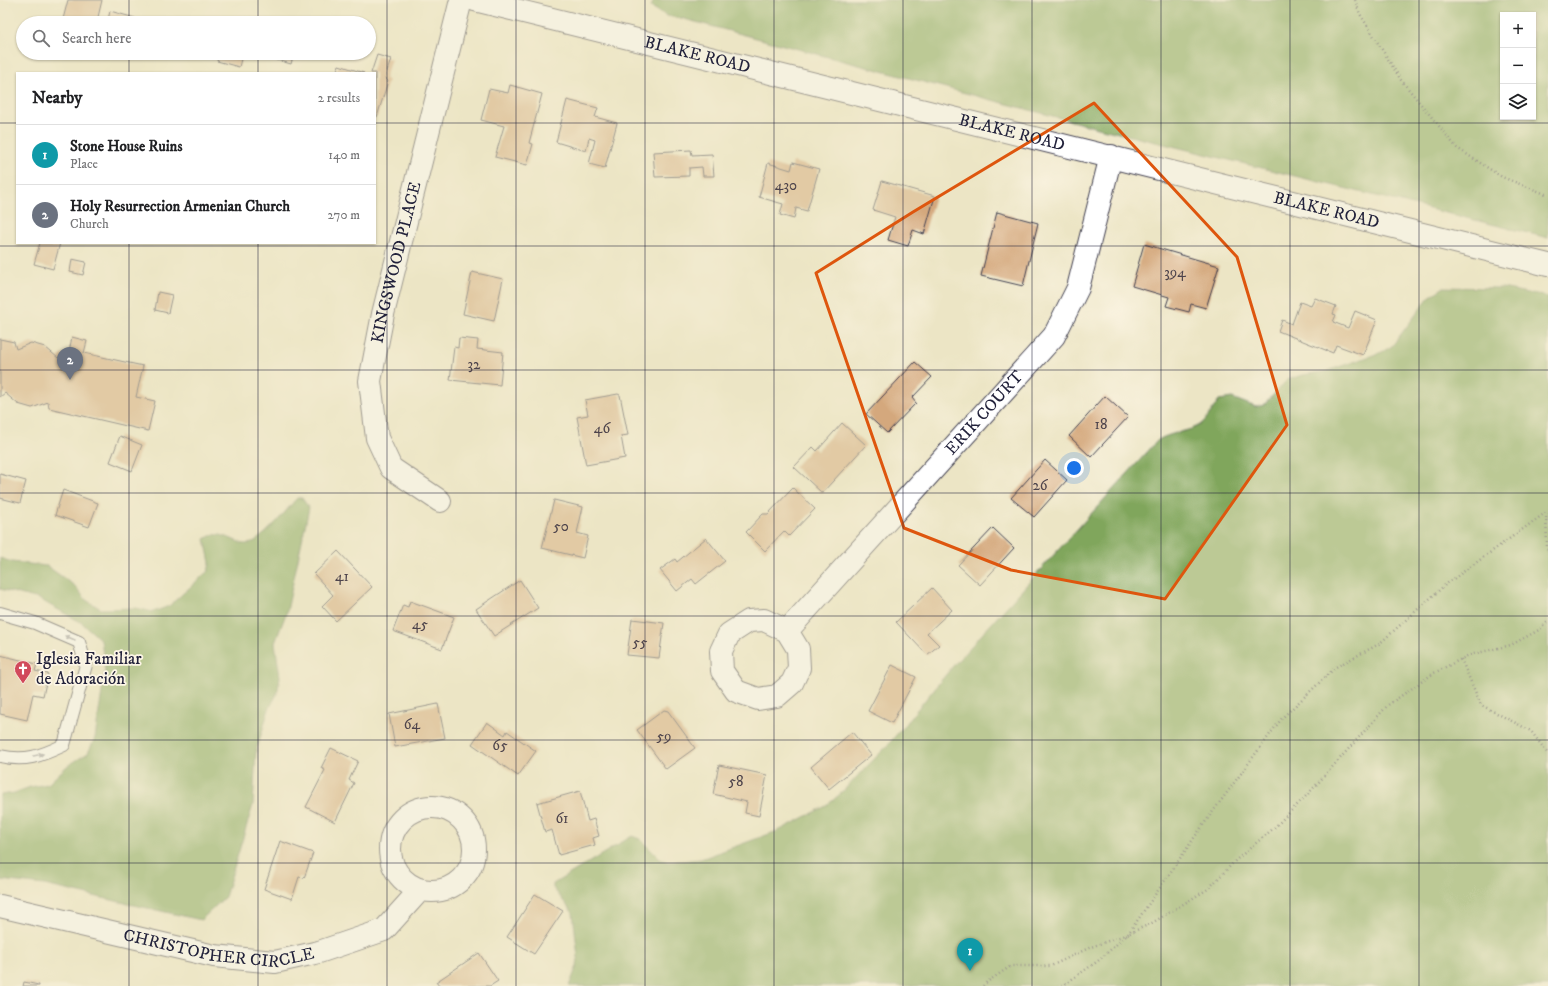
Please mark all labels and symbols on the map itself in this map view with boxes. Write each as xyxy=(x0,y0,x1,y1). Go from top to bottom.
street label: BLAKE ROAD xyxy=(642,31,753,79)
street label: BLAKE ROAD xyxy=(957,109,1067,156)
house number: 430 xyxy=(775,176,797,195)
street label: KINGSWOOD PLACE xyxy=(367,179,426,345)
street label: BLAKE ROAD xyxy=(1271,187,1382,234)
house number: 394 xyxy=(1164,263,1186,282)
pin: 2 xyxy=(57,347,83,380)
house number: 32 xyxy=(468,355,481,374)
street label: ERIK COURT xyxy=(941,366,1028,460)
house number: 18 xyxy=(1094,415,1108,434)
house number: 46 xyxy=(594,419,611,438)
your location xyxy=(1064,458,1084,478)
house number: 26 xyxy=(1032,476,1049,495)
house number: 50 xyxy=(553,517,569,536)
house number: 41 xyxy=(335,567,349,586)
house number: 45 xyxy=(412,615,429,634)
house number: 55 xyxy=(633,633,648,652)
one-way arrow xyxy=(65,635,76,641)
place label: Iglesia Familiar de Adoración xyxy=(36,648,142,690)
church icon: Iglesia Familiar de Adoración xyxy=(13,659,33,684)
house number: 64 xyxy=(404,715,421,734)
house number: 59 xyxy=(657,727,671,746)
house number: 65 xyxy=(492,736,508,755)
one-way arrow xyxy=(32,752,44,758)
house number: 58 xyxy=(729,772,743,791)
house number: 61 xyxy=(555,809,569,828)
street label: CHRISTOPHER CIRCLE xyxy=(121,924,316,973)
pin: 1 xyxy=(957,938,983,971)

